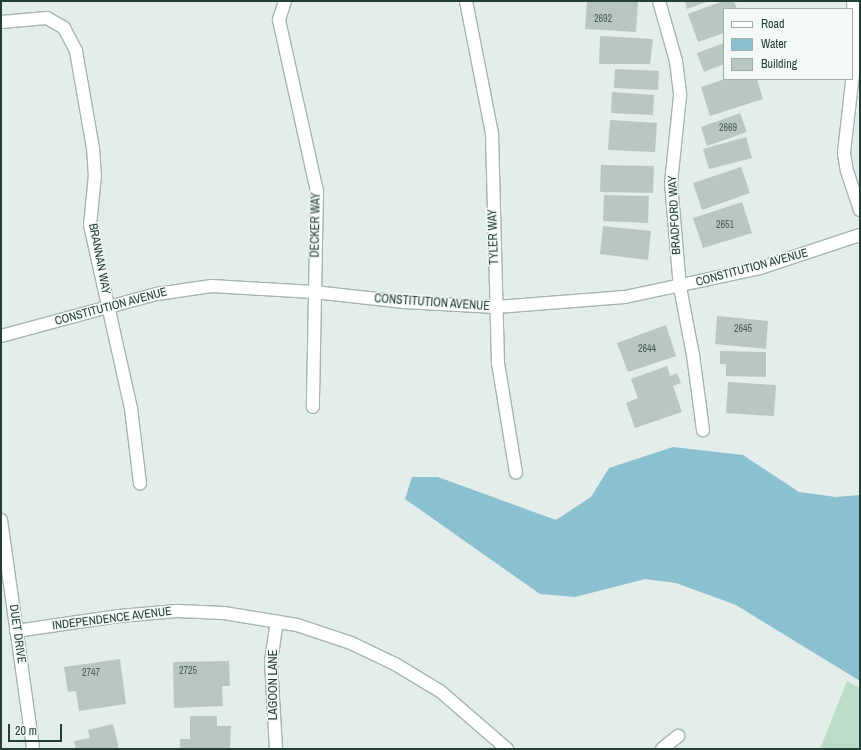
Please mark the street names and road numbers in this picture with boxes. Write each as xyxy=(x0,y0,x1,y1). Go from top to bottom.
street label: BRADFORD WAY xyxy=(666,175,684,255)
street label: DECKER WAY xyxy=(308,192,324,258)
street label: TYLER WAY xyxy=(486,209,502,265)
street label: BRANNAN WAY xyxy=(85,222,113,296)
street label: CONSTITUTION AVENUE xyxy=(694,246,810,290)
street label: CONSTITUTION AVENUE xyxy=(53,285,169,329)
street label: CONSTITUTION AVENUE xyxy=(373,292,491,314)
street label: DUET DRIVE xyxy=(6,603,28,665)
street label: INDEPENDENCE AVENUE xyxy=(51,605,173,633)
street label: LAGOON LANE xyxy=(267,650,281,720)

